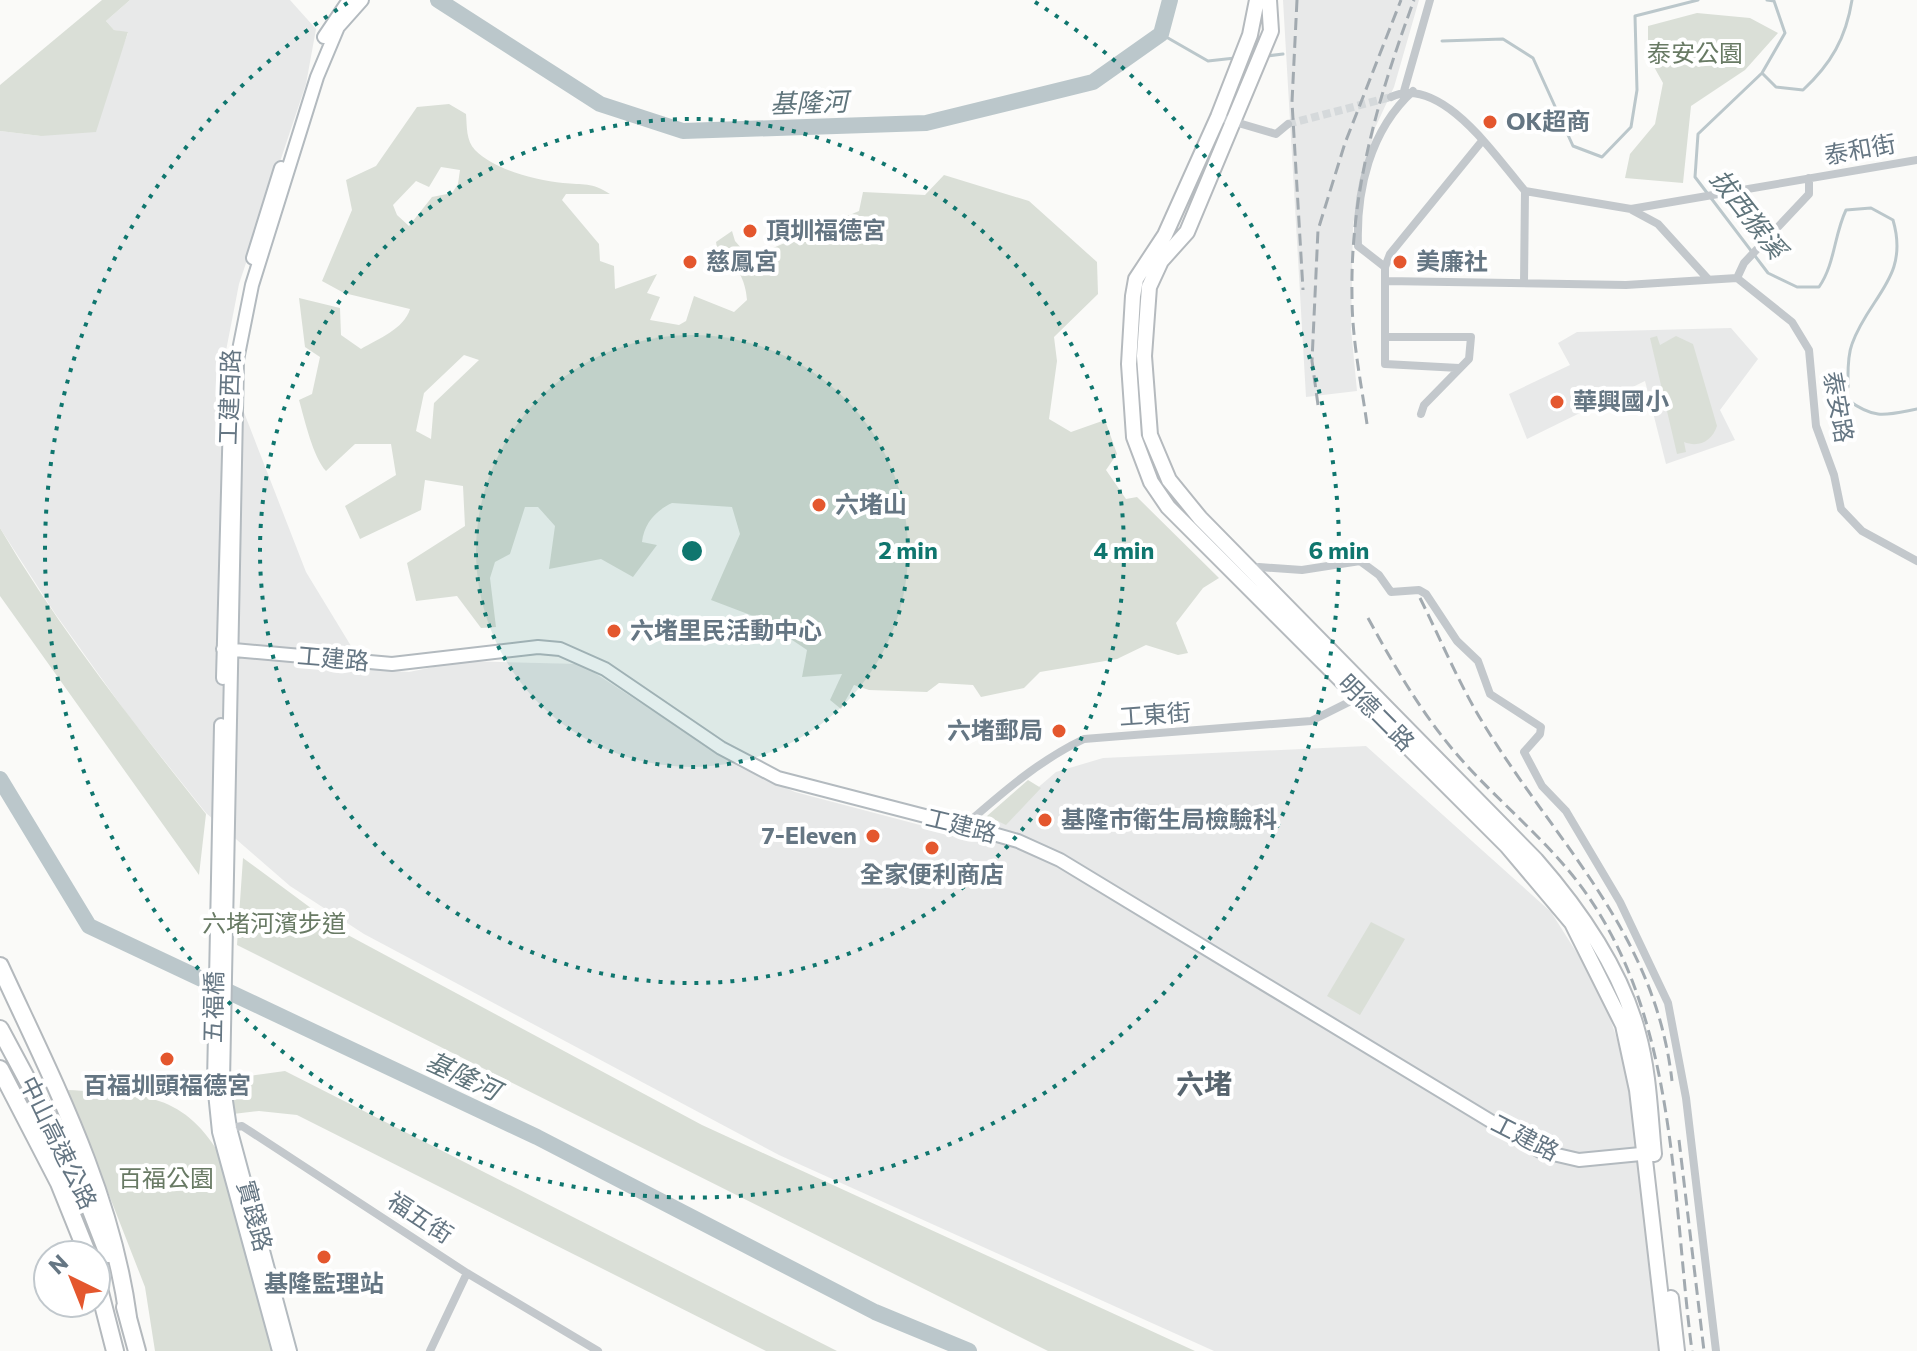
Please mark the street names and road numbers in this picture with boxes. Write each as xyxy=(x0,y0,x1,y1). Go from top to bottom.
street label: 泰和街 xyxy=(1822,128,1898,169)
street label: 工建西路 xyxy=(212,348,245,445)
street label: 泰安路 xyxy=(1819,369,1860,445)
street label: 工建路 xyxy=(296,640,370,675)
street label: 明德二路 xyxy=(1333,668,1421,756)
street label: 工東街 xyxy=(1118,697,1192,730)
street label: 工建路 xyxy=(923,802,1000,847)
street label: 五福橋 xyxy=(197,971,228,1043)
street label: 中山高速公路 xyxy=(15,1071,104,1213)
street label: 工建路 xyxy=(1487,1107,1564,1166)
street label: 實踐路 xyxy=(232,1177,279,1254)
street label: 福五街 xyxy=(383,1185,459,1249)

